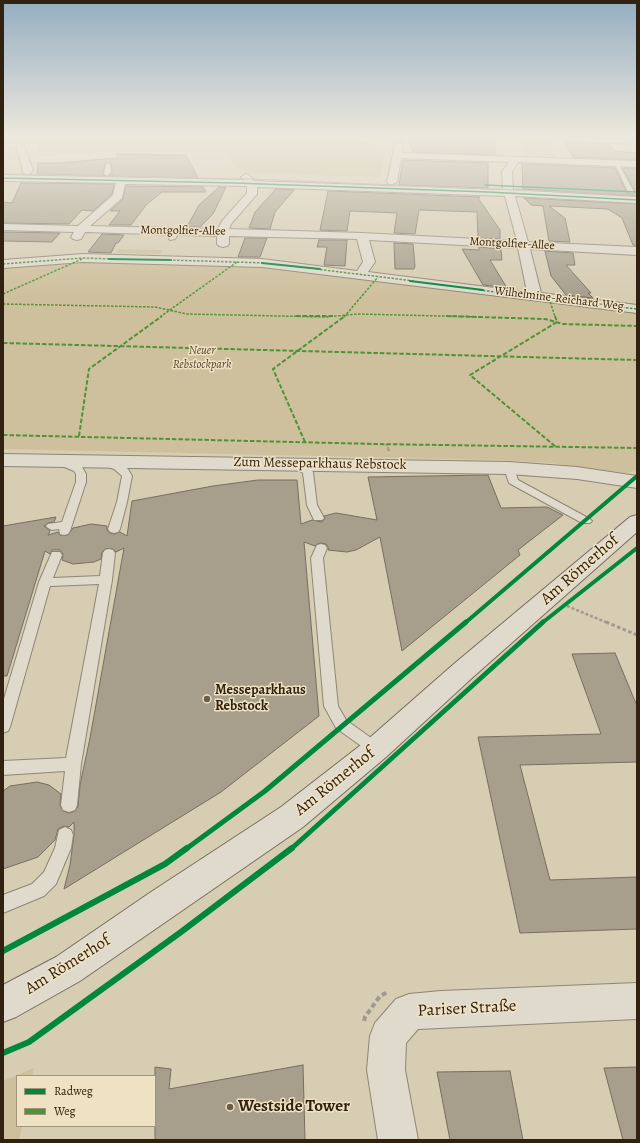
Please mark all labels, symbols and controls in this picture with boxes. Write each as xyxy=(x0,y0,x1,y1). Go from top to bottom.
street label: Montgolfier-Allee xyxy=(140,223,226,239)
street label: Montgolfier-Allee xyxy=(469,235,555,253)
street label: Wilhelmine-Reichard-Weg xyxy=(494,284,624,314)
park label: Neuer Rebstockpark xyxy=(173,344,231,372)
street label: Zum Messeparkhaus Rebstock xyxy=(233,454,407,474)
street label: Am Römerhof xyxy=(537,531,623,609)
place label: Messeparkhaus Rebstock xyxy=(215,683,306,716)
marker: Messeparkhaus Rebstock xyxy=(202,694,212,704)
street label: Am Römerhof xyxy=(291,744,379,820)
street label: Am Römerhof xyxy=(22,931,114,999)
street label: Pariser Straße xyxy=(417,996,517,1022)
legend xyxy=(16,1075,156,1127)
text: Radweg xyxy=(54,1083,93,1099)
place label: Westside Tower xyxy=(238,1097,350,1117)
marker: Westside Tower xyxy=(225,1102,235,1112)
text: Weg xyxy=(54,1103,76,1119)

